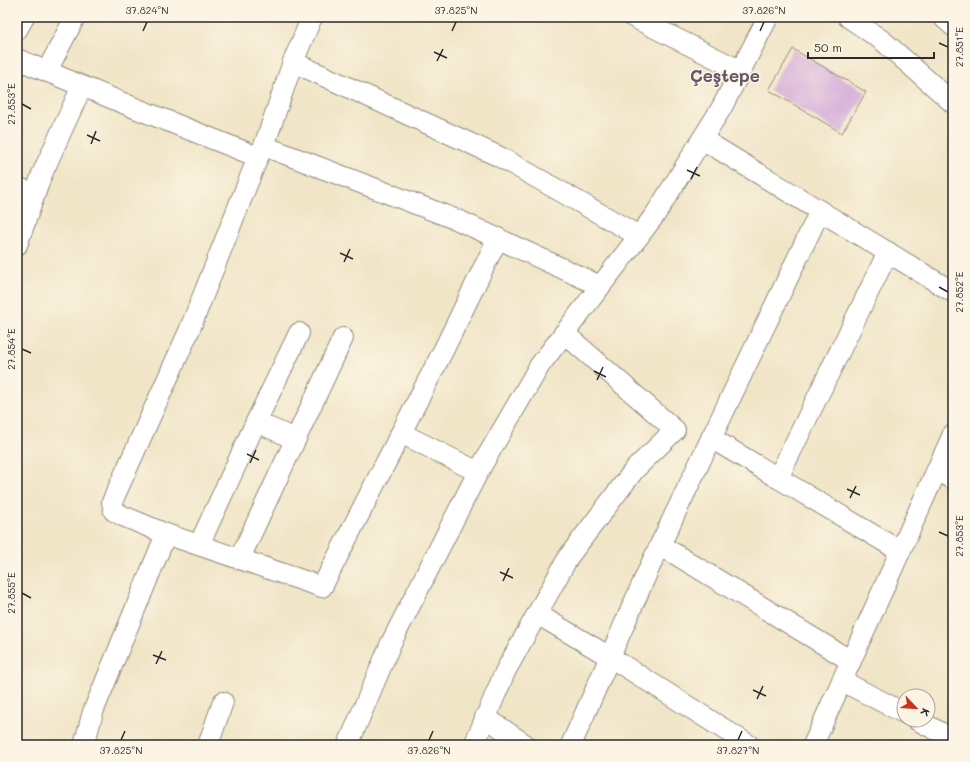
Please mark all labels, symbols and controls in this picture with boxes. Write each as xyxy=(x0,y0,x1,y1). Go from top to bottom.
text: 37.824°N xyxy=(125,3,169,17)
text: 37.825°N xyxy=(434,3,478,17)
text: 37.826°N xyxy=(742,3,786,17)
text: 27.851°E xyxy=(952,27,966,67)
scale bar xyxy=(808,34,934,60)
text: 50 m xyxy=(814,39,842,55)
district label: Çeştepe xyxy=(690,64,760,87)
text: 27.853°E xyxy=(4,83,18,125)
text: 27.852°E xyxy=(952,271,966,313)
text: 27.854°E xyxy=(4,328,18,370)
text: 27.853°E xyxy=(952,515,966,557)
text: 27.855°E xyxy=(4,572,18,614)
north arrow xyxy=(896,688,936,728)
text: K xyxy=(917,706,934,719)
text: 37.825°N xyxy=(99,743,143,757)
text: 37.826°N xyxy=(407,743,451,757)
text: 37.827°N xyxy=(717,743,759,757)

